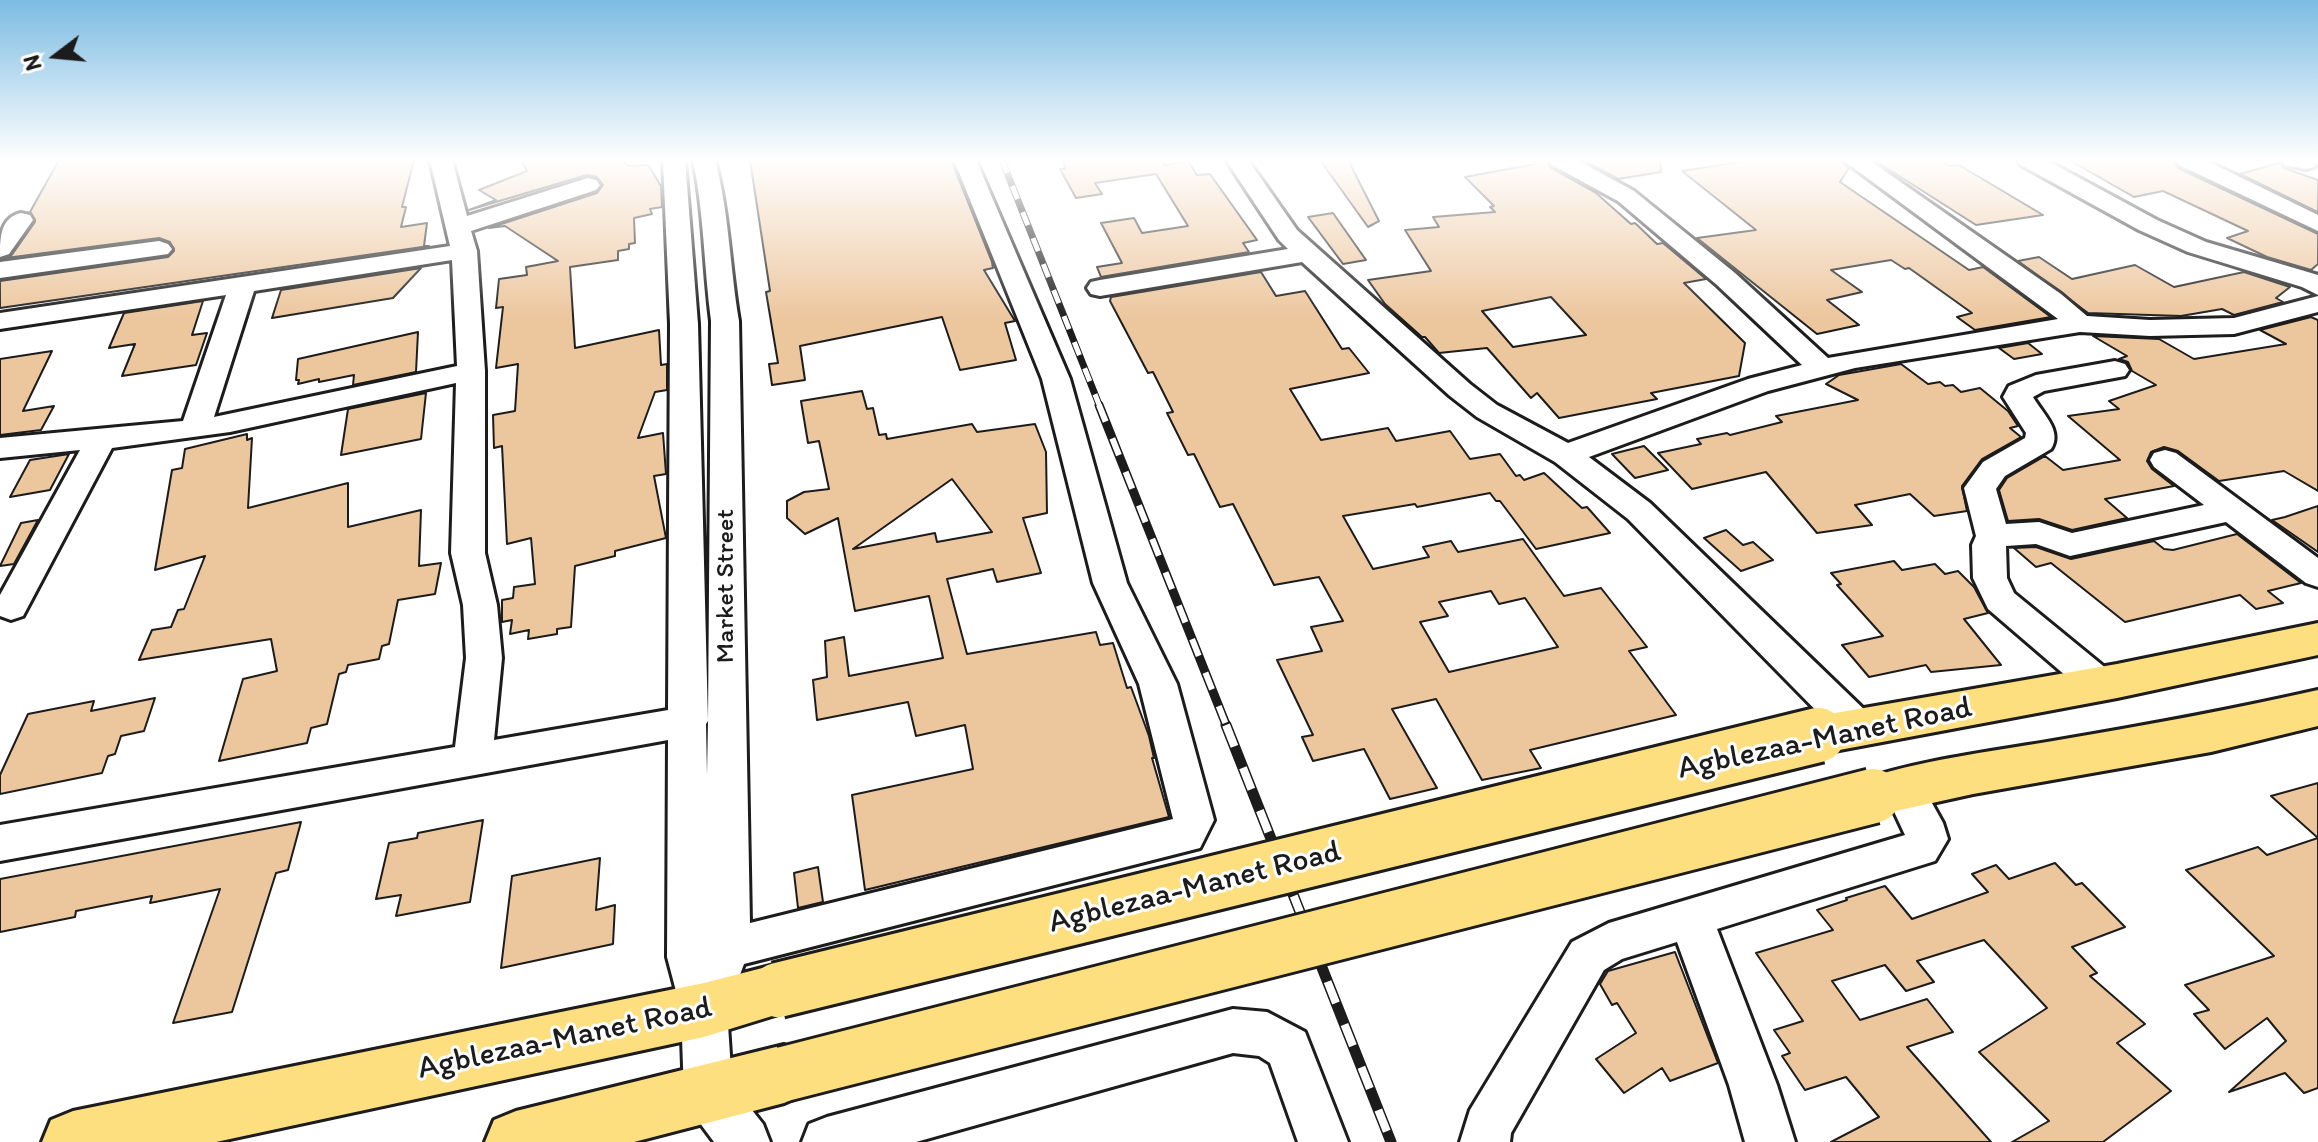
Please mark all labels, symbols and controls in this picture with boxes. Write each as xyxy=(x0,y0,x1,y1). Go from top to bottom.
north arrow xyxy=(16,16,96,96)
text: N xyxy=(17,52,47,74)
street label: Market Street xyxy=(710,509,742,663)
street label: Agblezaa-Manet Road xyxy=(1674,689,1976,789)
street label: Agblezaa-Manet Road xyxy=(1045,833,1345,943)
street label: Agblezaa-Manet Road xyxy=(414,989,716,1089)

